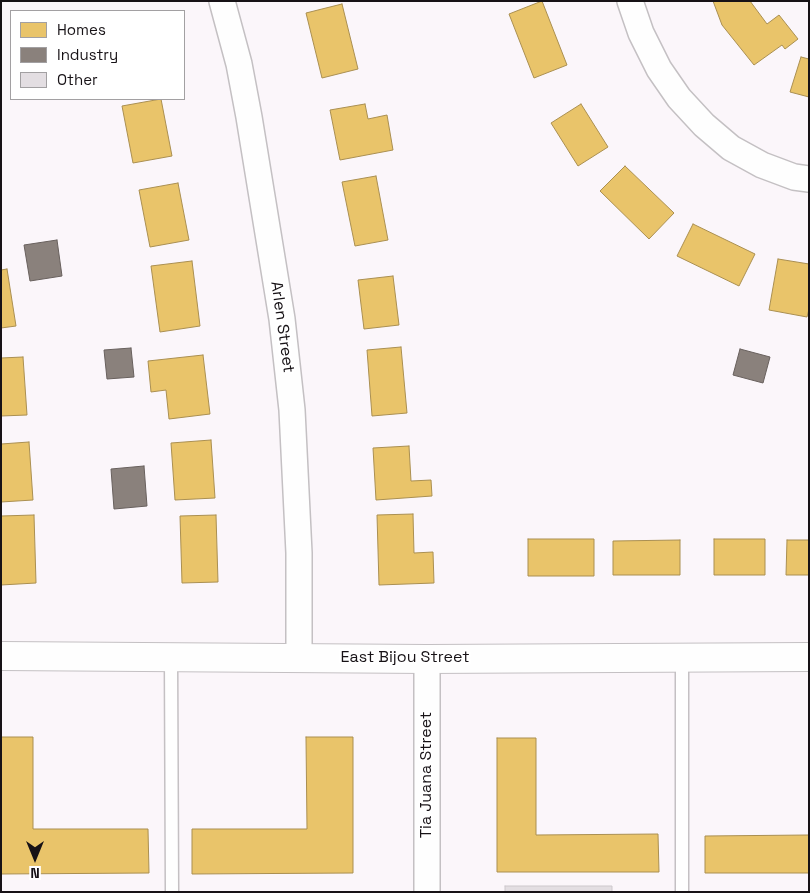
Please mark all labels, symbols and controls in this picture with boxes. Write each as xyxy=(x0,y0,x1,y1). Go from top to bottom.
legend xyxy=(10,10,185,100)
text: Homes xyxy=(57,20,106,39)
text: Industry xyxy=(57,45,118,64)
text: Other xyxy=(57,70,98,89)
street label: Arlen Street xyxy=(266,280,298,374)
street label: East Bijou Street xyxy=(340,648,470,668)
street label: Tia Juana Street xyxy=(417,712,437,838)
north arrow xyxy=(10,833,60,883)
text: N xyxy=(30,864,40,882)

